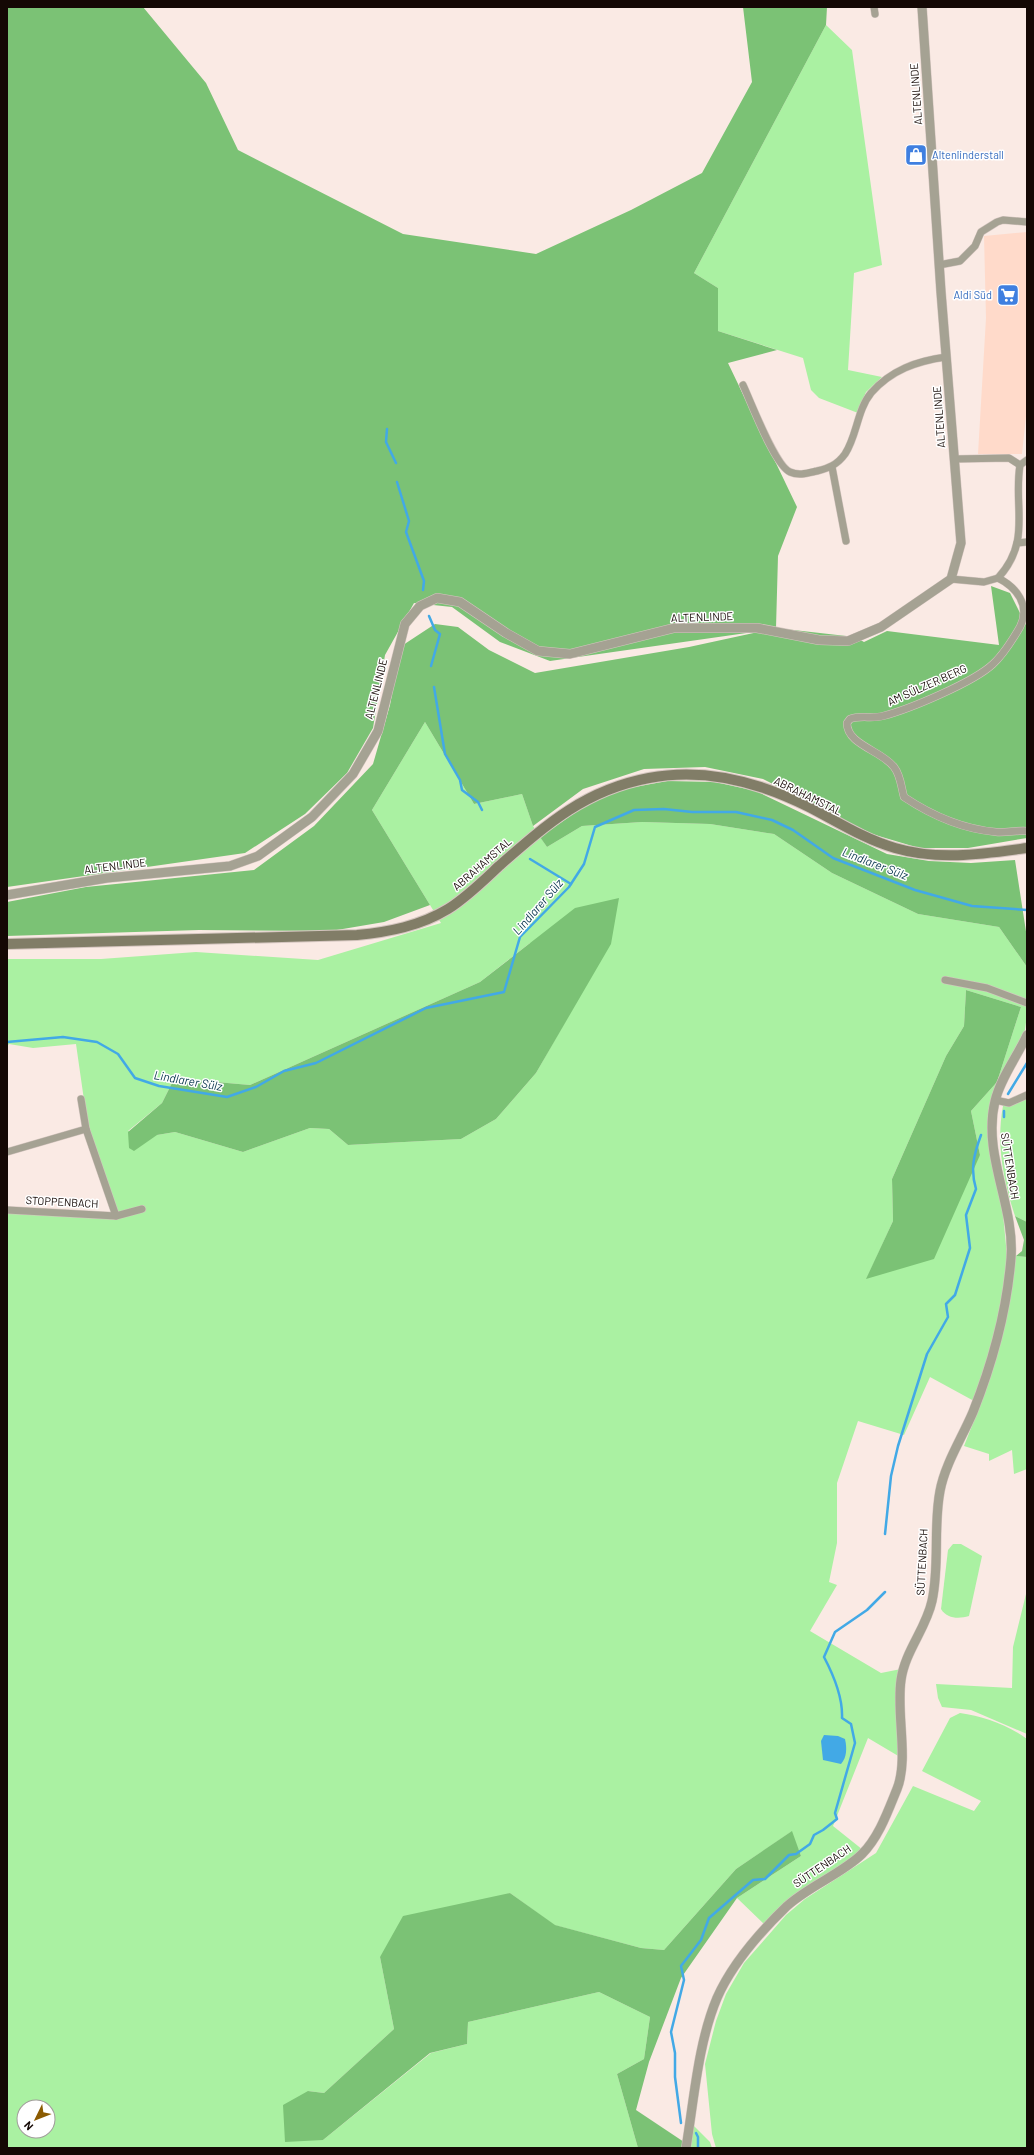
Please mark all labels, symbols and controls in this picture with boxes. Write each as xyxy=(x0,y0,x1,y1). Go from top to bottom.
street label: ALTENLINDE xyxy=(907,62,924,125)
shop icon: Altenlinderstall xyxy=(903,142,929,168)
place label: Altenlinderstall xyxy=(932,148,1004,161)
supermarket icon: Aldi Süd xyxy=(995,282,1021,308)
place label: Aldi Süd xyxy=(953,288,992,301)
street label: ALTENLINDE xyxy=(930,385,947,448)
street label: ALTENLINDE xyxy=(671,609,734,624)
street label: ALTENLINDE xyxy=(362,657,389,721)
street label: AM SÜLZER BERG xyxy=(885,660,968,708)
street label: ABRAHAMSTAL xyxy=(772,773,844,818)
street label: ABRAHAMSTAL xyxy=(449,834,514,893)
water label: Lindlarer Sülz xyxy=(841,844,911,882)
street label: ALTENLINDE xyxy=(83,855,147,876)
water label: Lindlarer Sülz xyxy=(509,875,566,937)
water label: Lindlarer Sülz xyxy=(153,1067,224,1093)
street label: SÜTTENBACH xyxy=(999,1132,1023,1200)
street label: STOPPENBACH xyxy=(25,1193,99,1210)
street label: SÜTTENBACH xyxy=(912,1528,930,1596)
street label: SÜTTENBACH xyxy=(790,1841,853,1890)
north arrow xyxy=(16,2099,56,2139)
text: N xyxy=(21,2119,36,2133)

